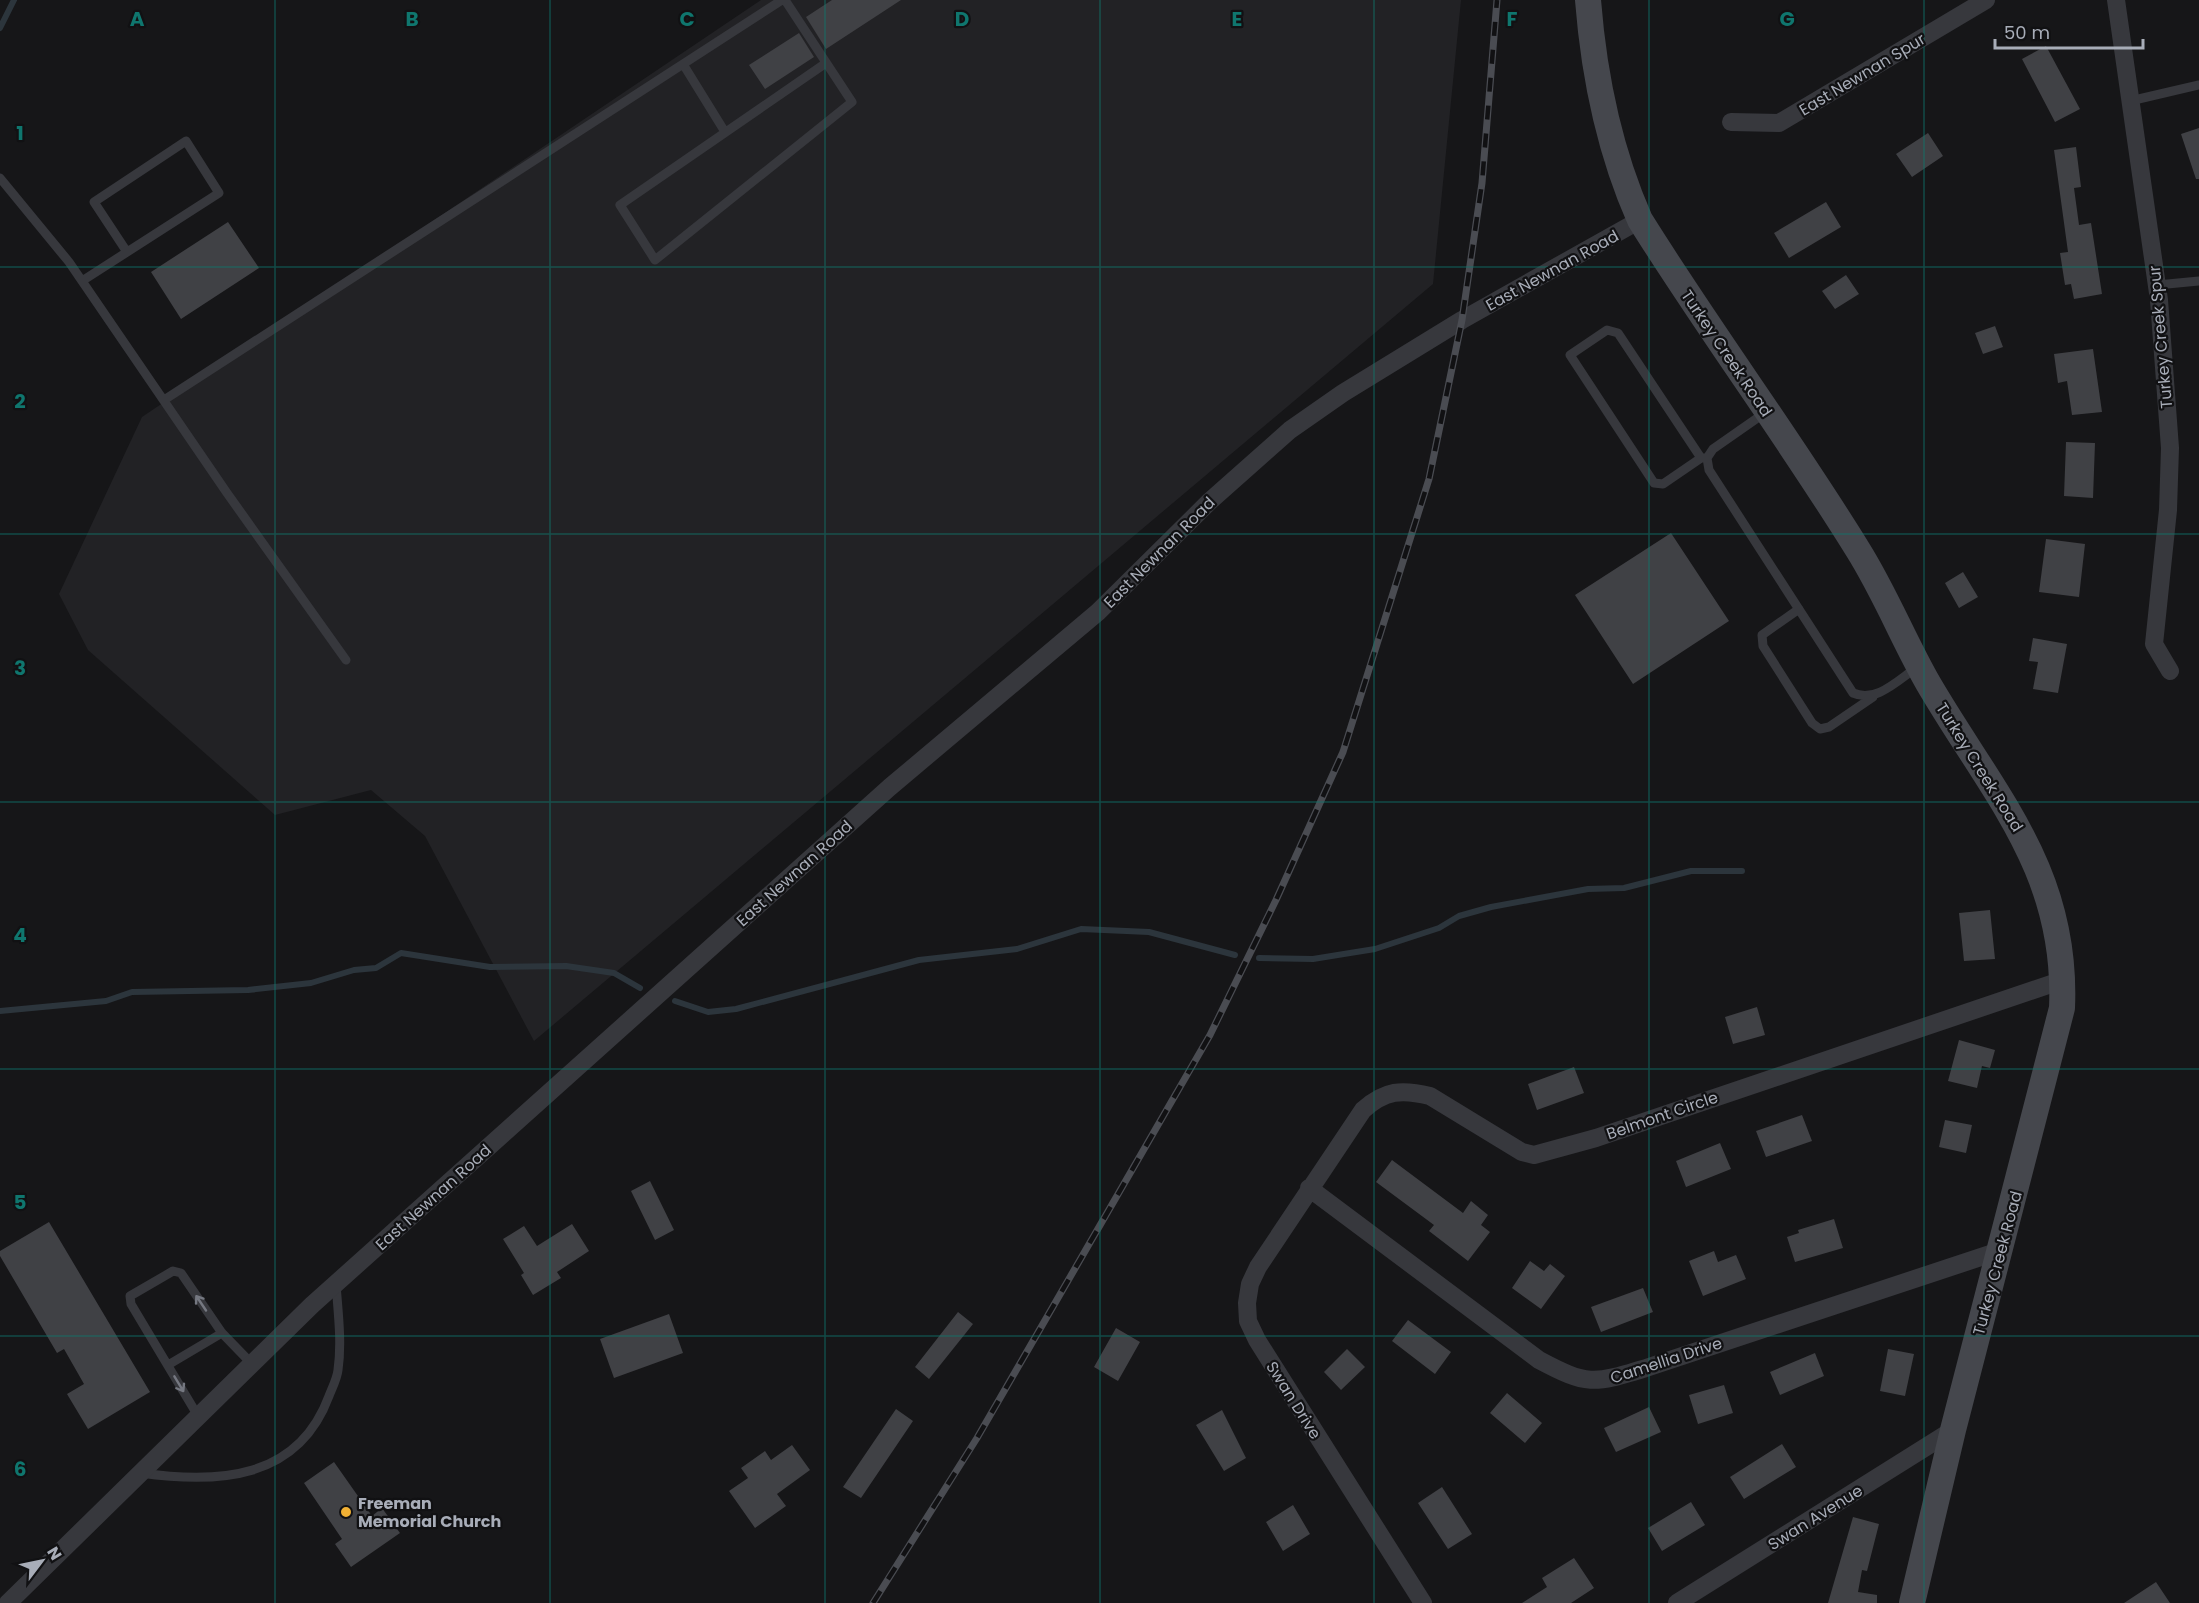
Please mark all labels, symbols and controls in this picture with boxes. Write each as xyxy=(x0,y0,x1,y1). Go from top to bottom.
text: A xyxy=(130,5,145,33)
text: B xyxy=(405,5,419,33)
text: C xyxy=(679,5,695,33)
text: D xyxy=(955,5,969,33)
text: E xyxy=(1232,5,1242,33)
text: F xyxy=(1507,5,1518,33)
text: G xyxy=(1779,5,1795,33)
scale bar xyxy=(1995,12,2144,50)
text: 50 m xyxy=(2004,20,2050,45)
street label: East Newnan Spur xyxy=(1795,28,1930,121)
text: 1 xyxy=(16,119,24,147)
street label: East Newnan Road xyxy=(1482,224,1623,317)
street label: Turkey Creek Spur xyxy=(2143,265,2178,409)
street label: Turkey Creek Road xyxy=(1676,285,1778,421)
text: 2 xyxy=(14,387,26,415)
street label: East Newnan Road xyxy=(1099,492,1220,613)
text: 3 xyxy=(14,654,26,682)
street label: Turkey Creek Road xyxy=(1930,698,2029,836)
street label: East Newnan Road xyxy=(731,815,857,932)
text: 4 xyxy=(13,921,27,949)
street label: Belmont Circle xyxy=(1603,1086,1721,1145)
street label: East Newnan Road xyxy=(370,1139,496,1256)
text: 5 xyxy=(14,1188,27,1216)
street label: Turkey Creek Road xyxy=(1967,1188,2028,1338)
one-way arrow xyxy=(195,1295,207,1311)
street label: Camellia Drive xyxy=(1607,1332,1725,1389)
street label: Swan Drive xyxy=(1261,1357,1327,1444)
one-way arrow xyxy=(174,1375,186,1392)
text: 6 xyxy=(14,1455,26,1483)
street label: Swan Avenue xyxy=(1763,1479,1867,1556)
place label: Freeman Memorial Church xyxy=(358,1492,501,1533)
marker: Freeman Memorial Church xyxy=(339,1505,353,1519)
north arrow xyxy=(12,1531,72,1591)
text: N xyxy=(41,1542,67,1565)

